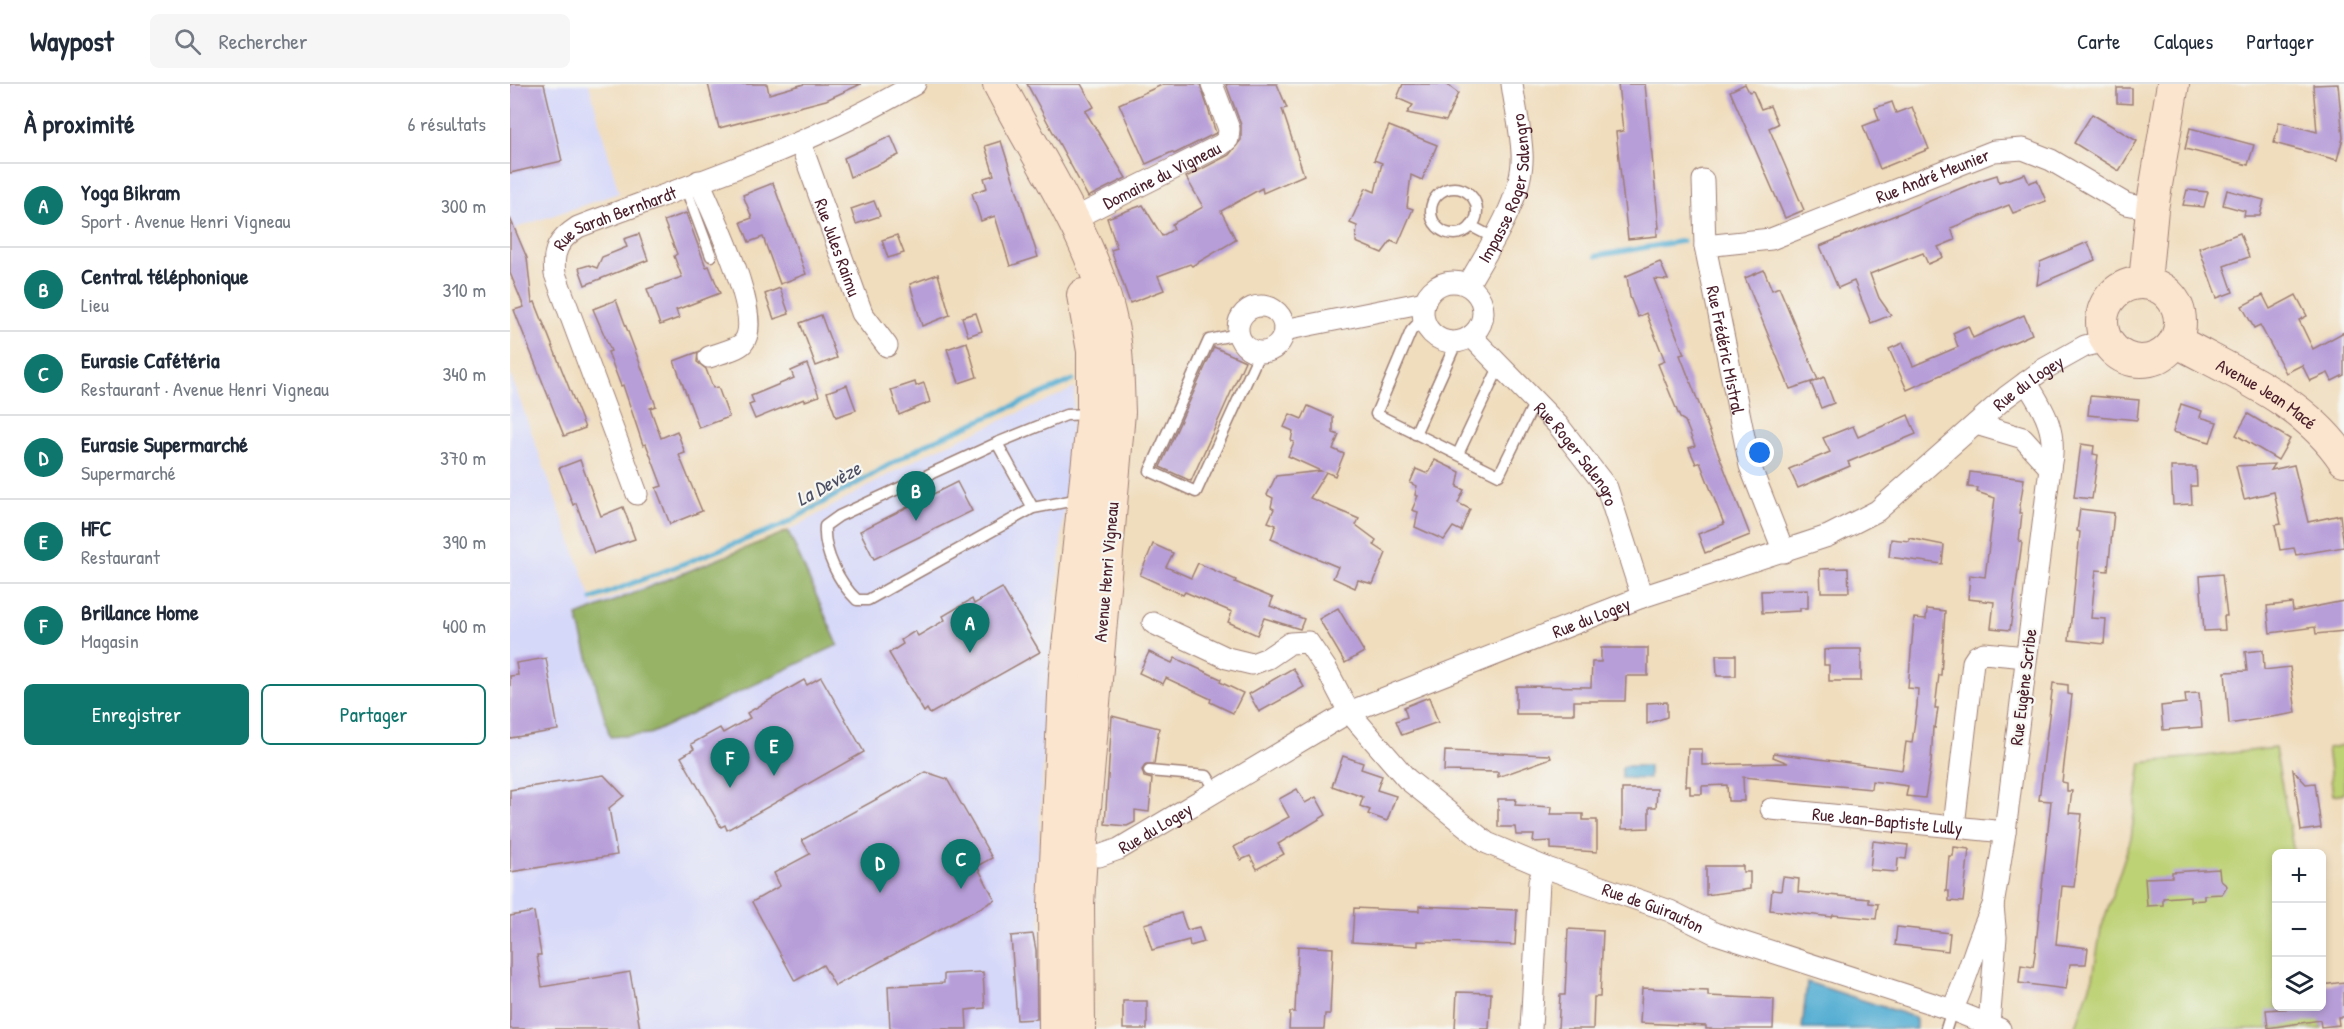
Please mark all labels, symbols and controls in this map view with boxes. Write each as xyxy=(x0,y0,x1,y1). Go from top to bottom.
search box xyxy=(150,14,570,68)
text: Waypost xyxy=(30,22,114,60)
icon: search xyxy=(171,25,204,58)
text: Rechercher xyxy=(219,26,308,56)
text: Carte xyxy=(2077,27,2120,56)
text: Calques xyxy=(2153,27,2213,56)
text: Partager xyxy=(2246,27,2314,56)
text: À proximité xyxy=(24,106,135,141)
text: 6 résultats xyxy=(407,110,486,137)
street label: Impasse Roger Salengro xyxy=(1471,112,1535,267)
street label: Domaine du Vigneau xyxy=(1098,135,1225,215)
street label: Rue André Meunier xyxy=(1872,142,1993,209)
text: Yoga Bikram xyxy=(81,177,180,207)
street label: Rue Sarah Bernhardt xyxy=(546,179,681,254)
text: A xyxy=(39,192,48,219)
text: 300 m xyxy=(441,192,486,219)
street label: Rue Jules Raimu xyxy=(809,195,867,300)
text: Sport · Avenue Henri Vigneau xyxy=(81,207,291,234)
text: Central téléphonique xyxy=(81,261,248,291)
text: B xyxy=(38,276,49,303)
text: 310 m xyxy=(443,276,486,303)
street label: Rue Frédéric Mistral xyxy=(1701,283,1752,416)
text: Lieu xyxy=(81,291,109,318)
text: Eurasie Cafétéria xyxy=(81,345,220,375)
street label: Rue du Logey xyxy=(1987,348,2068,416)
street label: Avenue Jean Macé xyxy=(2212,352,2323,435)
text: C xyxy=(38,360,49,387)
text: 340 m xyxy=(442,360,486,387)
text: Restaurant · Avenue Henri Vigneau xyxy=(81,375,329,402)
street label: Rue Roger Salengro xyxy=(1529,396,1624,509)
text: Eurasie Supermarché xyxy=(81,429,248,459)
your location xyxy=(1745,438,1774,467)
text: D xyxy=(39,444,48,471)
text: 370 m xyxy=(440,444,486,471)
water label: La Devèze xyxy=(791,454,866,512)
text: Supermarché xyxy=(81,459,176,486)
pin: B xyxy=(896,472,936,521)
street label: Avenue Henri Vigneau xyxy=(1087,501,1125,643)
text: HFC xyxy=(81,513,112,543)
text: E xyxy=(39,528,48,555)
text: 390 m xyxy=(443,528,486,555)
text: Restaurant xyxy=(81,543,160,570)
street label: Rue du Logey xyxy=(1548,590,1634,644)
text: Brillance Home xyxy=(81,597,199,627)
pin: A xyxy=(950,604,990,653)
text: F xyxy=(40,612,47,639)
text: 400 m xyxy=(442,612,486,639)
text: Magasin xyxy=(81,627,139,654)
street label: Rue Eugène Scribe xyxy=(2003,627,2043,747)
button: Enregistrer xyxy=(24,684,249,745)
button: Partager xyxy=(261,684,486,745)
pin: E xyxy=(754,726,794,776)
pin: F xyxy=(710,738,750,788)
street label: Rue du Logey xyxy=(1113,796,1197,859)
street label: Rue Jean-Baptiste Lully xyxy=(1811,801,1964,840)
pin: C xyxy=(942,840,980,889)
pin: D xyxy=(860,844,899,893)
map controls xyxy=(2272,849,2326,1011)
button: + xyxy=(2272,849,2326,903)
street label: Rue de Guirauton xyxy=(1599,876,1709,939)
button: − xyxy=(2272,903,2326,957)
button: layers xyxy=(2272,957,2326,1011)

